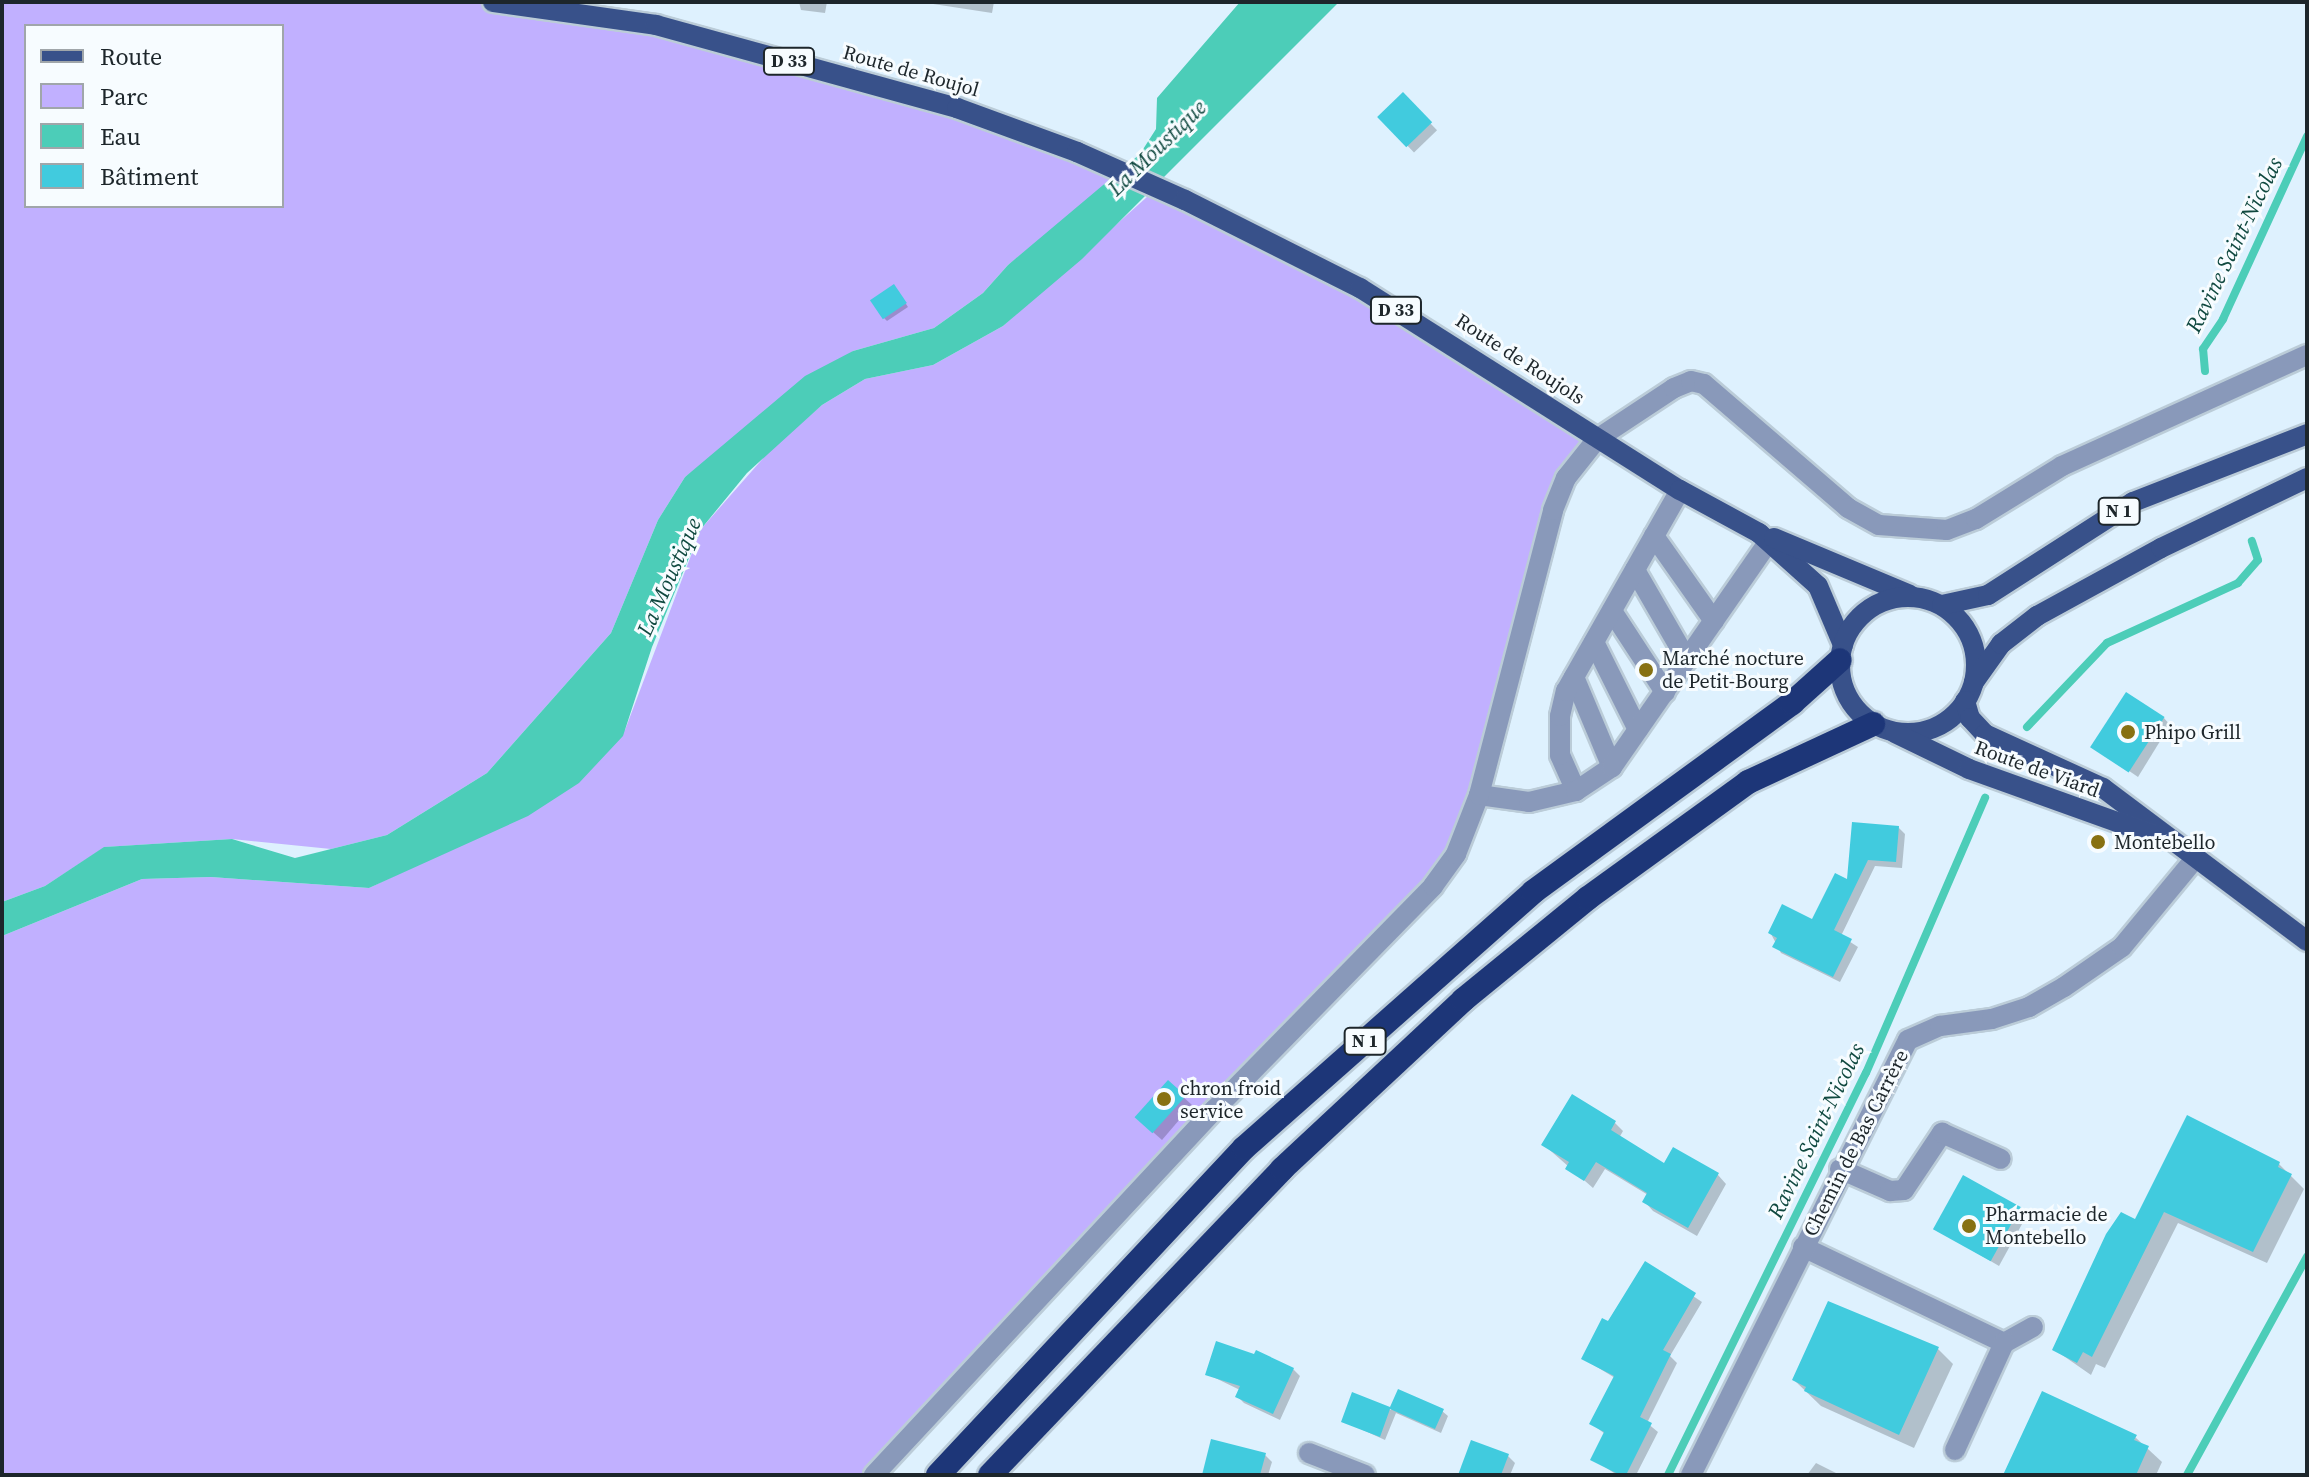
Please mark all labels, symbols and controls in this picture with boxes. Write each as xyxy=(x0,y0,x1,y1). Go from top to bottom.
legend xyxy=(24,24,284,208)
text: Route xyxy=(100,40,162,73)
street label: Route de Roujol xyxy=(840,40,982,102)
road number: D 33 xyxy=(761,47,817,75)
text: Parc xyxy=(100,80,148,113)
water label: La Moustique xyxy=(1102,95,1212,201)
text: Eau xyxy=(100,120,141,153)
water label: Ravine Saint-Nicolas xyxy=(2180,153,2288,337)
text: Bâtiment xyxy=(100,160,198,193)
road number: D 33 xyxy=(1368,296,1424,324)
street label: Route de Roujols xyxy=(1451,308,1589,410)
road number: N 1 xyxy=(2097,497,2141,525)
water label: La Moustique xyxy=(631,514,707,640)
place label: Marché nocture de Petit-Bourg xyxy=(1662,646,1804,693)
marker: Marché nocture de Petit-Bourg xyxy=(1637,661,1655,679)
place label: Phipo Grill xyxy=(2144,720,2241,744)
marker: Phipo Grill xyxy=(2119,723,2137,741)
street label: Route de Viard xyxy=(1971,735,2103,803)
place label: Montebello xyxy=(2114,830,2216,854)
marker: Montebello xyxy=(2089,833,2107,851)
road number: N 1 xyxy=(1343,1027,1387,1055)
water label: Ravine Saint-Nicolas xyxy=(1762,1039,1870,1223)
street label: Chemin de Bas Carrère xyxy=(1799,1046,1913,1240)
place label: chron froid service xyxy=(1180,1076,1281,1123)
marker: chron froid service xyxy=(1155,1090,1173,1108)
place label: Pharmacie de Montebello xyxy=(1985,1202,2108,1249)
marker: Pharmacie de Montebello xyxy=(1960,1217,1978,1235)

